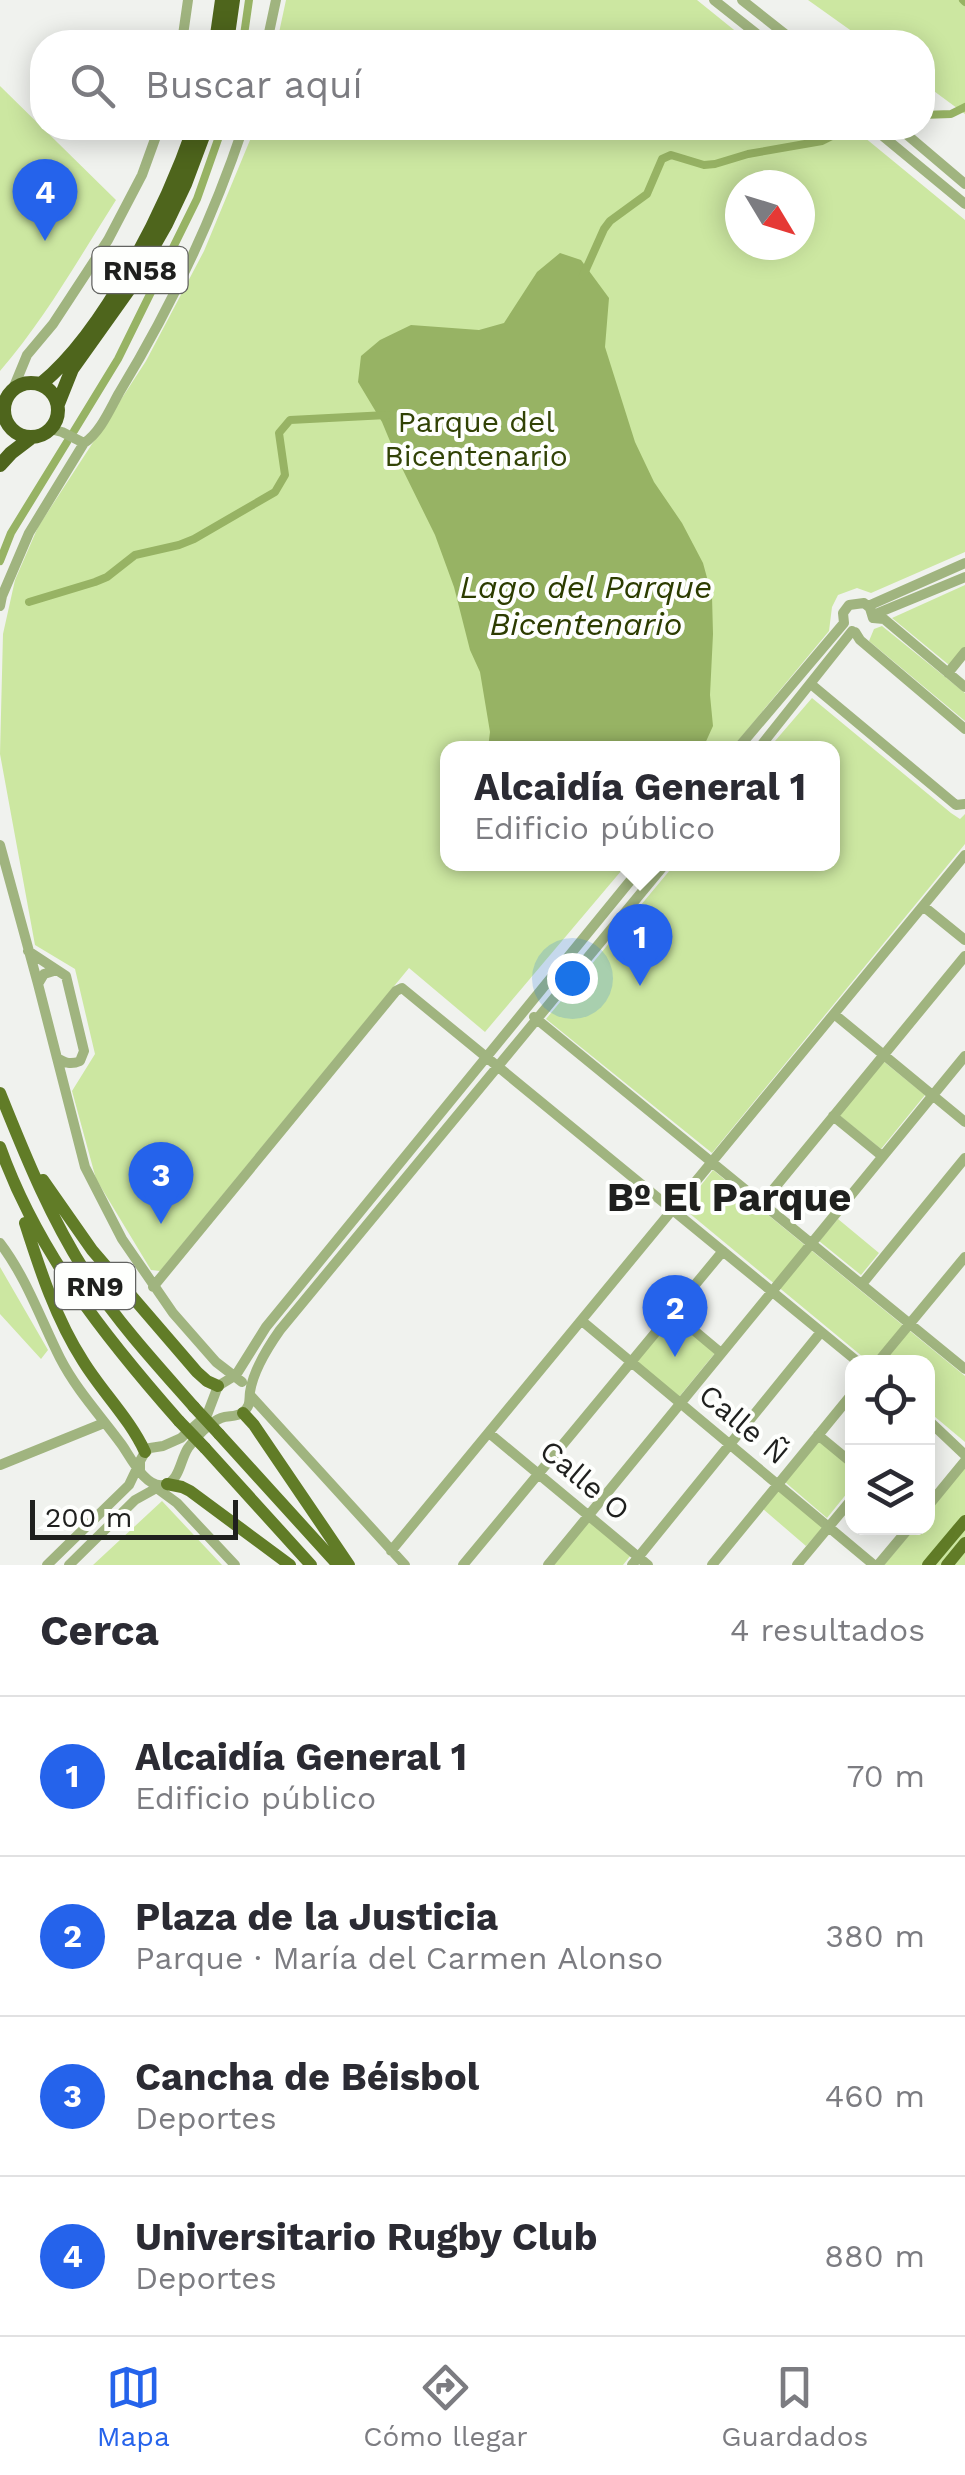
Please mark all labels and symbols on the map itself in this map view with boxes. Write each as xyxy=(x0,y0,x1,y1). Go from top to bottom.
pin: 4 xyxy=(12,158,78,241)
north arrow xyxy=(725,170,815,260)
road number: RN58 xyxy=(92,247,188,293)
park label: Parque del Bicentenario xyxy=(384,404,568,473)
water label: Lago del Parque Bicentenario xyxy=(460,568,712,643)
pin: 1 xyxy=(608,904,672,986)
your location xyxy=(547,953,598,1004)
pin: 3 xyxy=(128,1142,194,1224)
district label: Bº El Parque xyxy=(607,1174,851,1221)
road number: RN9 xyxy=(55,1263,135,1309)
pin: 2 xyxy=(642,1274,708,1357)
street label: Calle Ñ xyxy=(692,1377,796,1471)
street label: Calle O xyxy=(533,1433,637,1527)
scale bar xyxy=(30,1495,238,1540)

